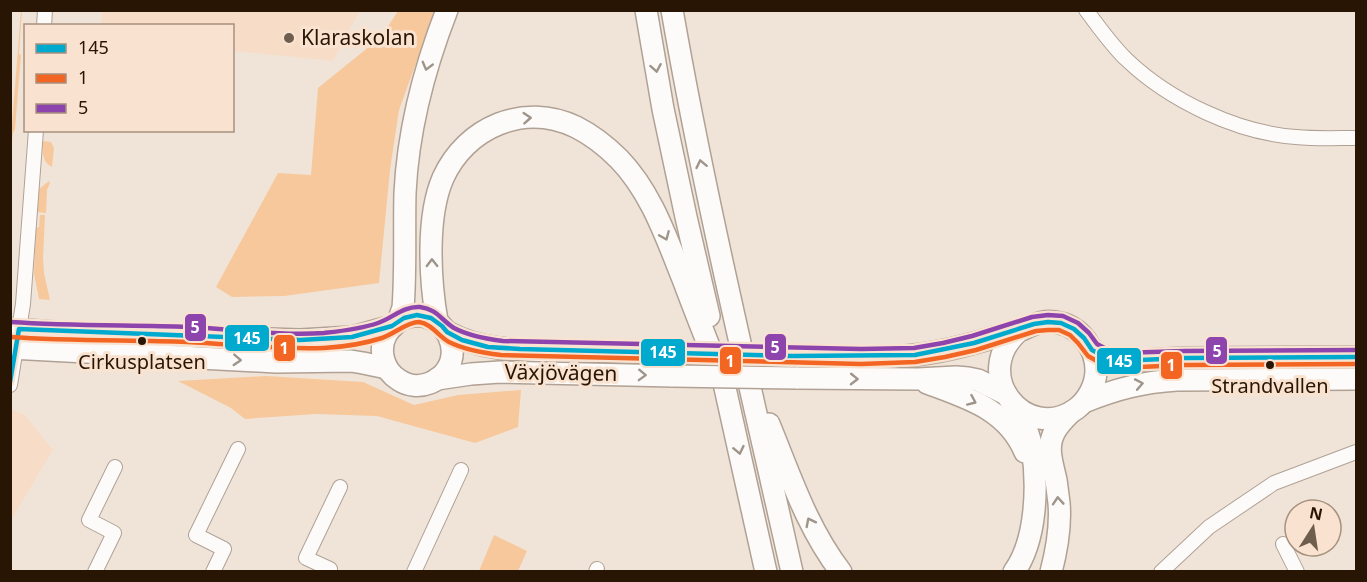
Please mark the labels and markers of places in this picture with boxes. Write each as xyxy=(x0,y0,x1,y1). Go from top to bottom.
place label: Klaraskolan xyxy=(301,23,415,51)
marker: Klaraskolan xyxy=(282,31,296,45)
marker: Cirkusplatsen xyxy=(136,335,148,347)
place label: Cirkusplatsen xyxy=(78,348,206,375)
marker: Strandvallen xyxy=(1264,359,1276,371)
place label: Strandvallen xyxy=(1211,372,1329,399)

